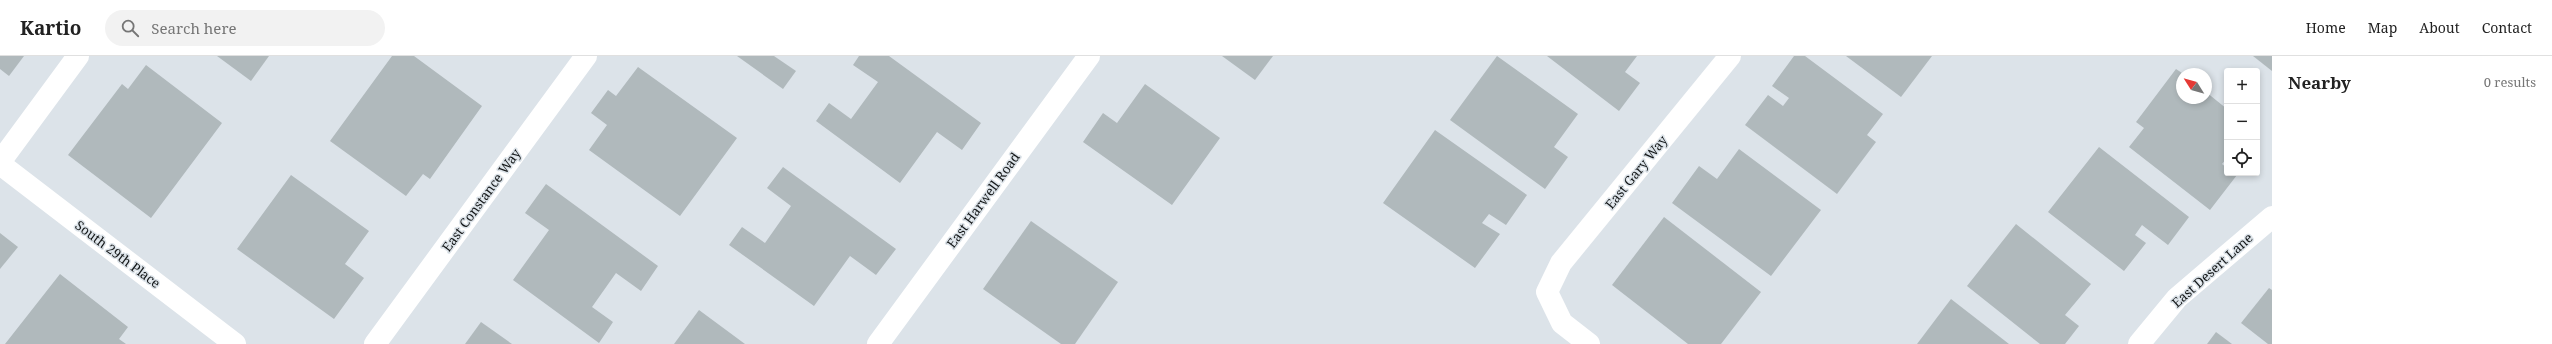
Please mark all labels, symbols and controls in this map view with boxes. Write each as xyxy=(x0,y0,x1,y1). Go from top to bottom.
search box xyxy=(105,10,385,46)
text: Kartio xyxy=(20,15,81,41)
icon: search xyxy=(119,17,141,39)
text: Search here xyxy=(151,18,236,38)
text: Home xyxy=(2306,18,2346,37)
text: Map xyxy=(2368,18,2397,37)
text: About xyxy=(2419,18,2460,37)
text: Contact xyxy=(2482,18,2532,37)
north arrow xyxy=(2176,68,2212,104)
map controls xyxy=(2224,68,2260,176)
button: + xyxy=(2224,68,2260,104)
text: Nearby xyxy=(2288,71,2351,94)
text: 0 results xyxy=(2484,73,2536,91)
button: − xyxy=(2224,104,2260,140)
street label: East Gary Way xyxy=(1601,131,1672,213)
button: locate xyxy=(2224,140,2260,176)
street label: East Constance Way xyxy=(438,144,525,255)
street label: East Harwell Road xyxy=(942,149,1024,251)
street label: South 29th Place xyxy=(72,216,164,292)
street label: East Desert Lane xyxy=(2168,229,2256,311)

